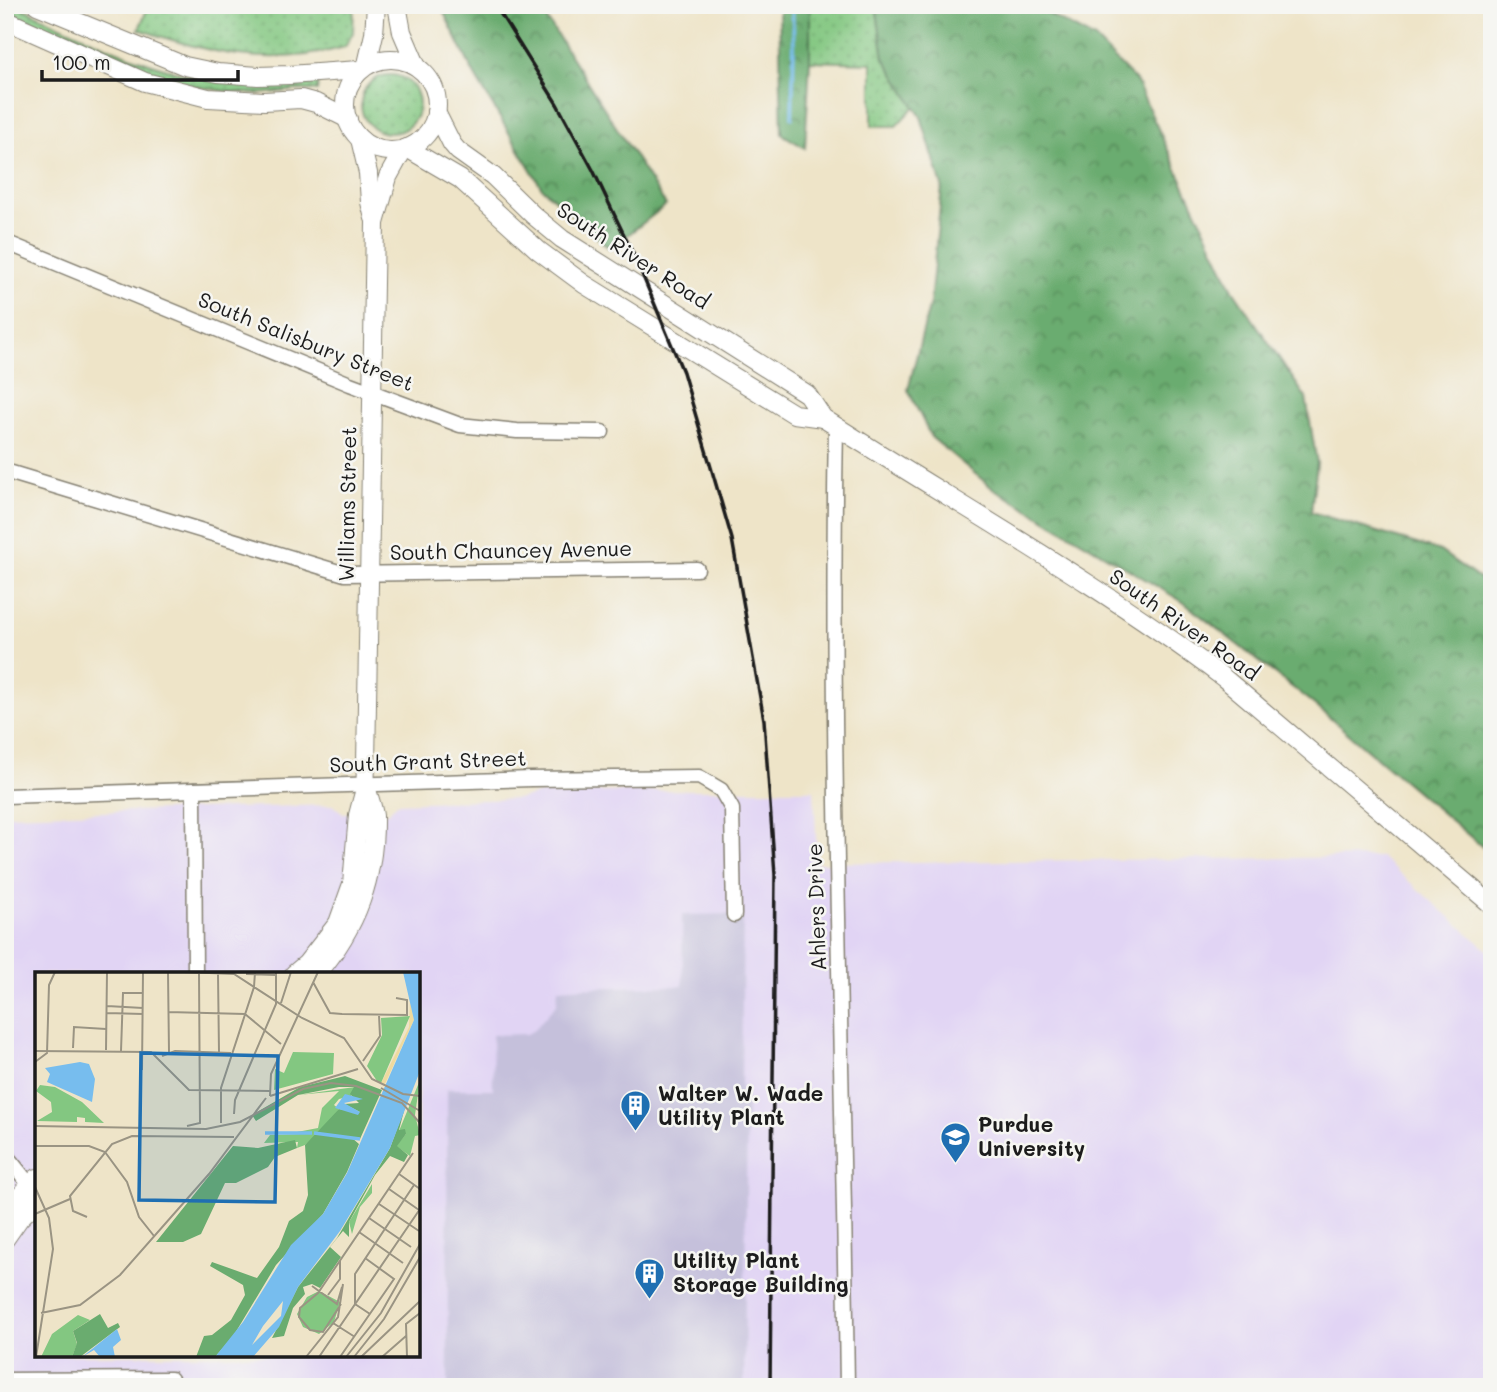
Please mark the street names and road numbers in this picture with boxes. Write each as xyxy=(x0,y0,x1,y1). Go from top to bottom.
street label: South River Road xyxy=(552,195,715,314)
street label: South Salisbury Street xyxy=(195,285,418,396)
street label: Williams Street xyxy=(332,426,361,582)
street label: South Chauncey Avenue xyxy=(390,534,632,565)
street label: South River Road xyxy=(1105,562,1265,686)
street label: South Grant Street xyxy=(329,744,527,777)
street label: Ahlers Drive xyxy=(800,843,831,971)

